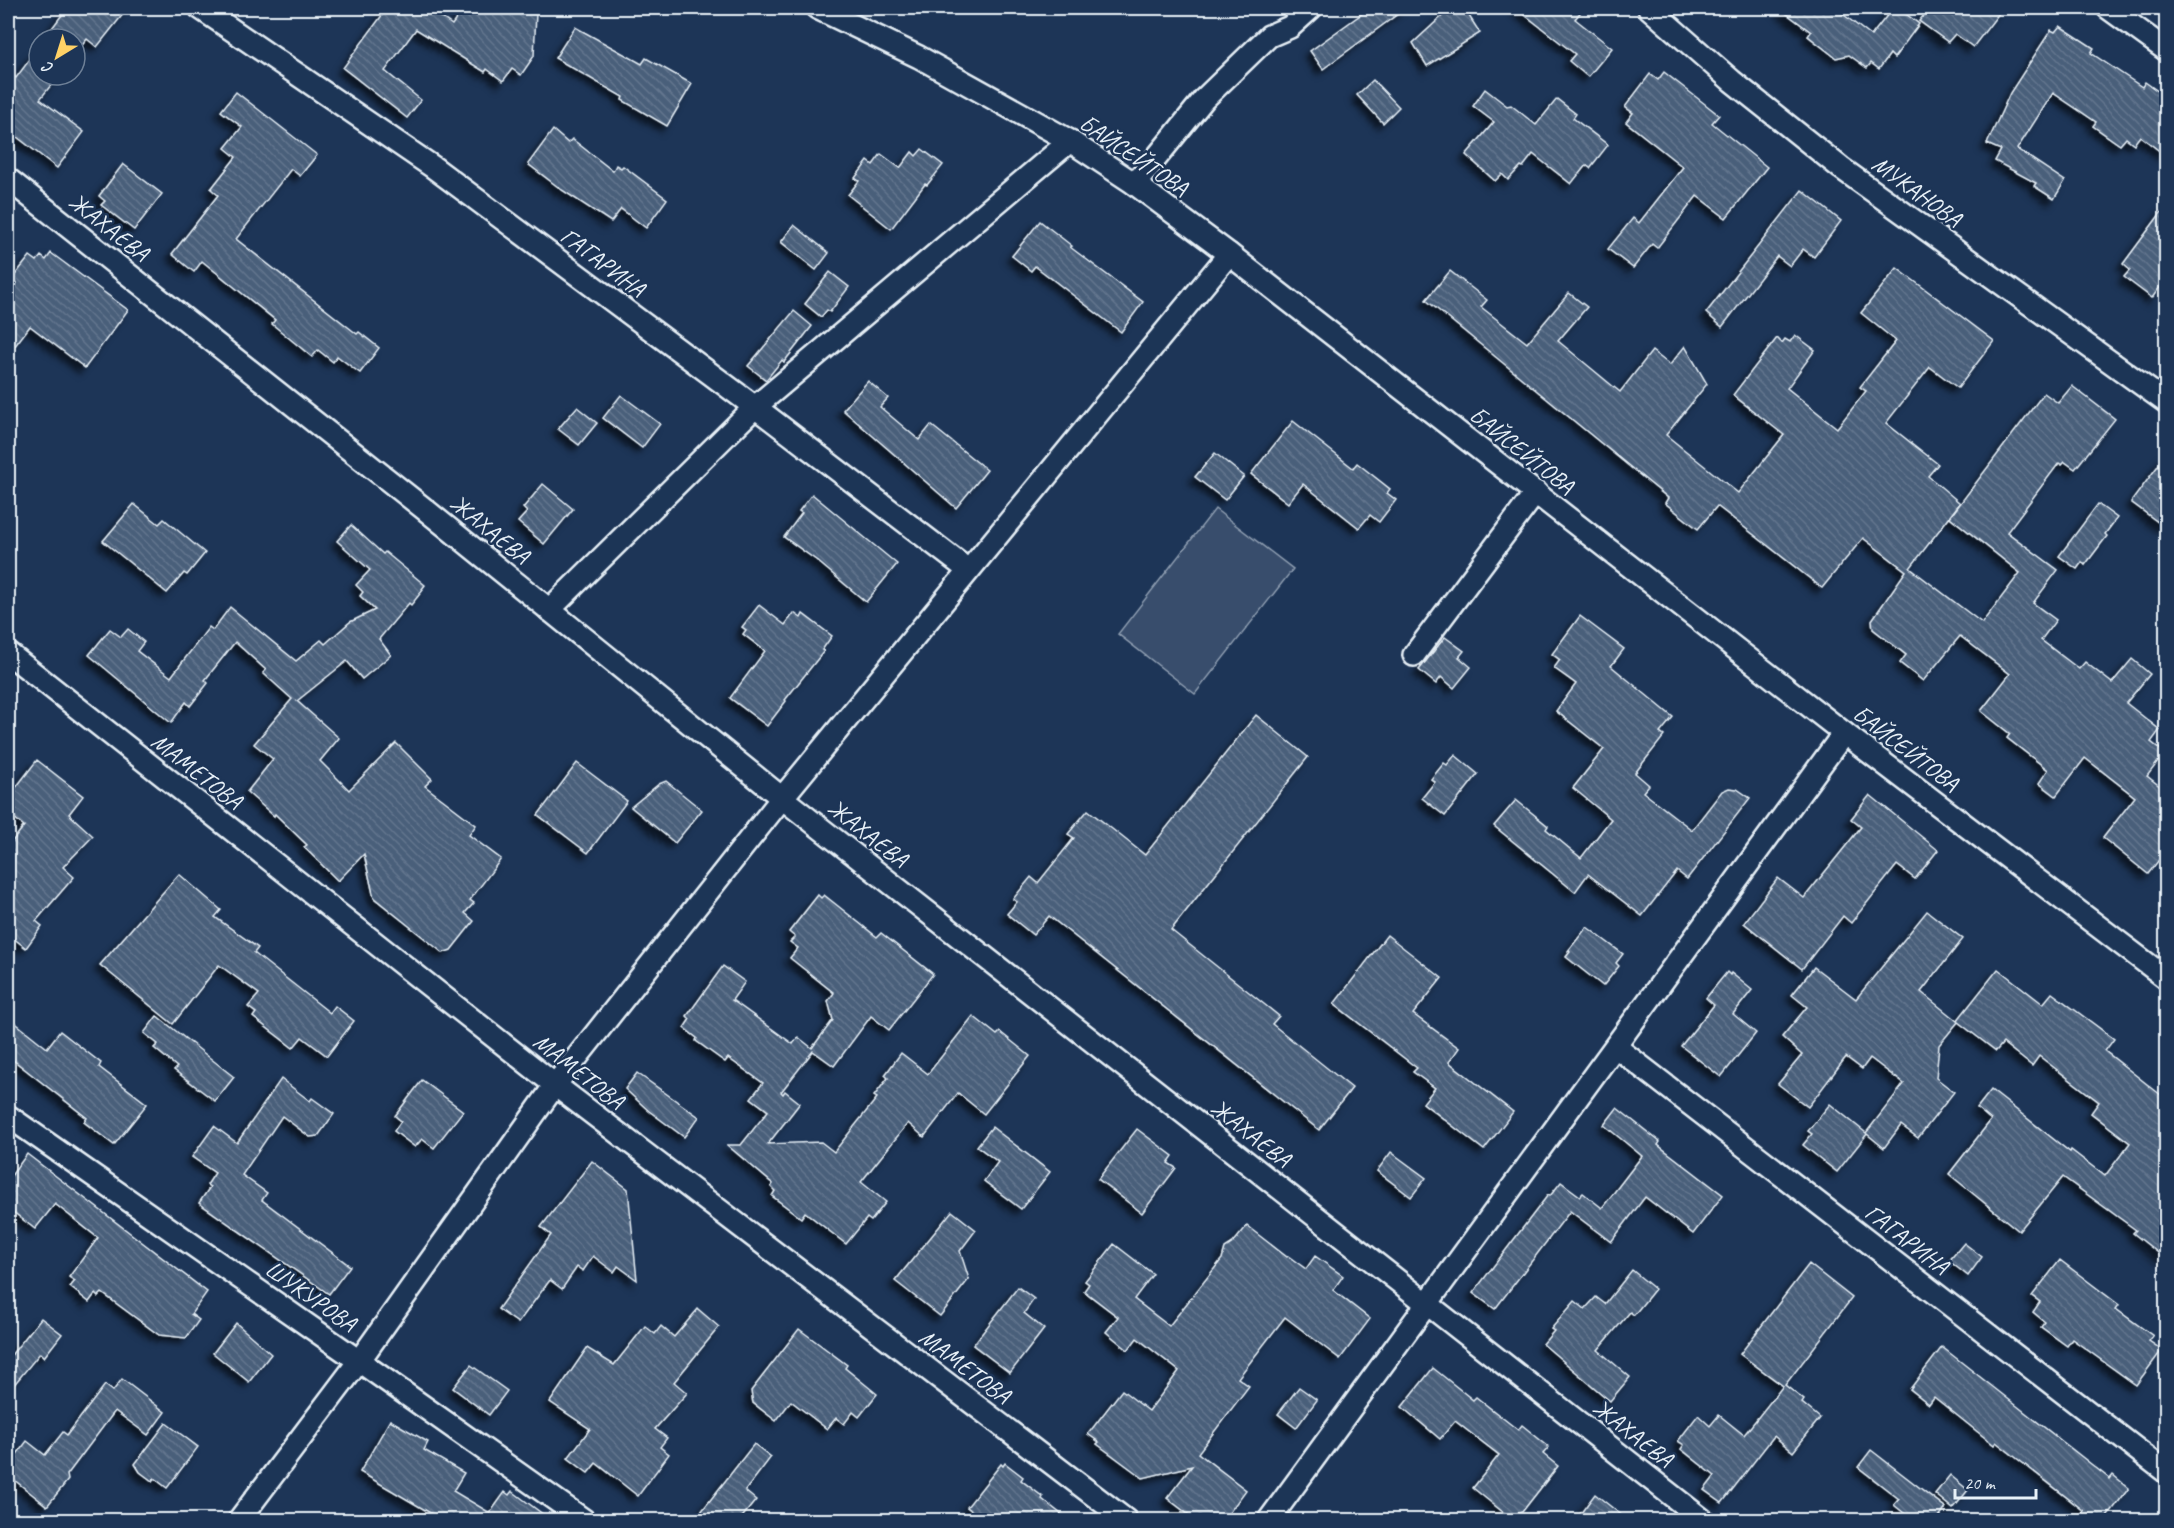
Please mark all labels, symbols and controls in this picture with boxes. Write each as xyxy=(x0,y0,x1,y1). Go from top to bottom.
north arrow xyxy=(27,27,87,87)
text: С xyxy=(37,56,58,78)
street label: БАЙСЕЙТОВА xyxy=(1074,108,1195,203)
street label: МУКАНОВА xyxy=(1866,149,1968,234)
street label: ЖАХАЕВА xyxy=(63,186,156,268)
street label: ГАГАРИНА xyxy=(555,221,652,304)
street label: БАЙСЕЙТОВА xyxy=(1463,400,1581,501)
street label: ЖАХАЕВА xyxy=(444,488,537,571)
street label: БАЙСЕЙТОВА xyxy=(1847,698,1966,798)
street label: МАМЕТОВА xyxy=(146,726,249,816)
street label: ЖАХАЕВА xyxy=(822,792,915,874)
street label: МАМЕТОВА xyxy=(528,1026,631,1116)
street label: ЖАХАЕВА xyxy=(1205,1092,1298,1174)
street label: ГАГАРИНА xyxy=(1859,1197,1956,1282)
street label: ШУКУРОВА xyxy=(260,1254,363,1339)
street label: МАМЕТОВА xyxy=(913,1322,1018,1411)
street label: ЖАХАЕВА xyxy=(1587,1392,1680,1474)
scale bar xyxy=(1955,1462,2036,1500)
text: 20 m xyxy=(1964,1472,1997,1494)

